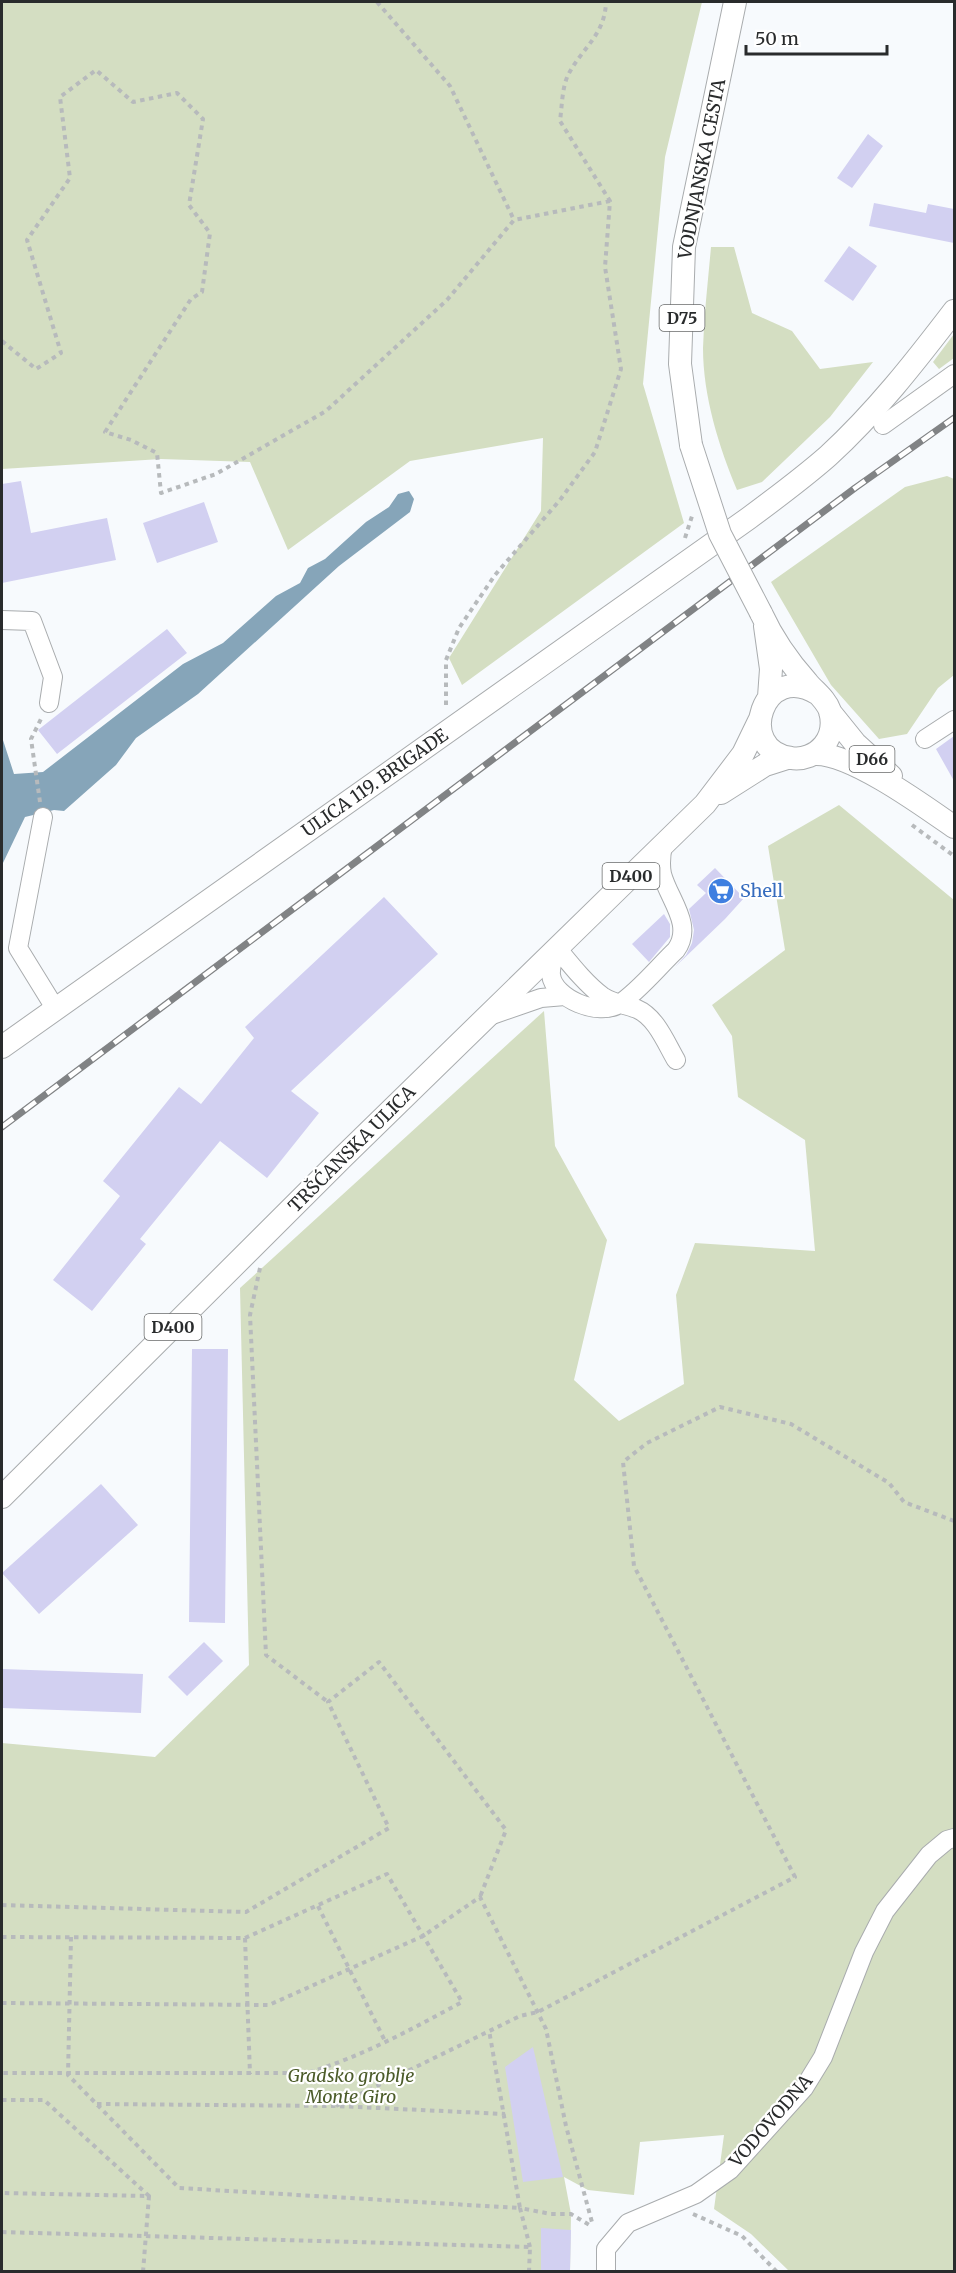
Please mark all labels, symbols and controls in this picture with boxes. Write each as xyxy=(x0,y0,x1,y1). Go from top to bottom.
scale bar xyxy=(746,18,887,56)
text: 50 m xyxy=(755,27,799,50)
street label: VODNJANSKA CESTA xyxy=(673,77,730,262)
road number: D75 xyxy=(660,305,704,331)
street label: ULICA 119. BRIGADE xyxy=(297,723,453,842)
road number: D66 xyxy=(850,746,894,772)
road number: D400 xyxy=(602,863,660,889)
supermarket icon: Shell xyxy=(706,876,736,906)
place label: Shell xyxy=(740,879,783,902)
street label: TRŠĆANSKA ULICA xyxy=(283,1080,420,1217)
road number: D400 xyxy=(144,1314,201,1340)
park label: Gradsko groblje Monte Giro xyxy=(288,2064,414,2108)
street label: VODOVODNA xyxy=(723,2069,817,2173)

